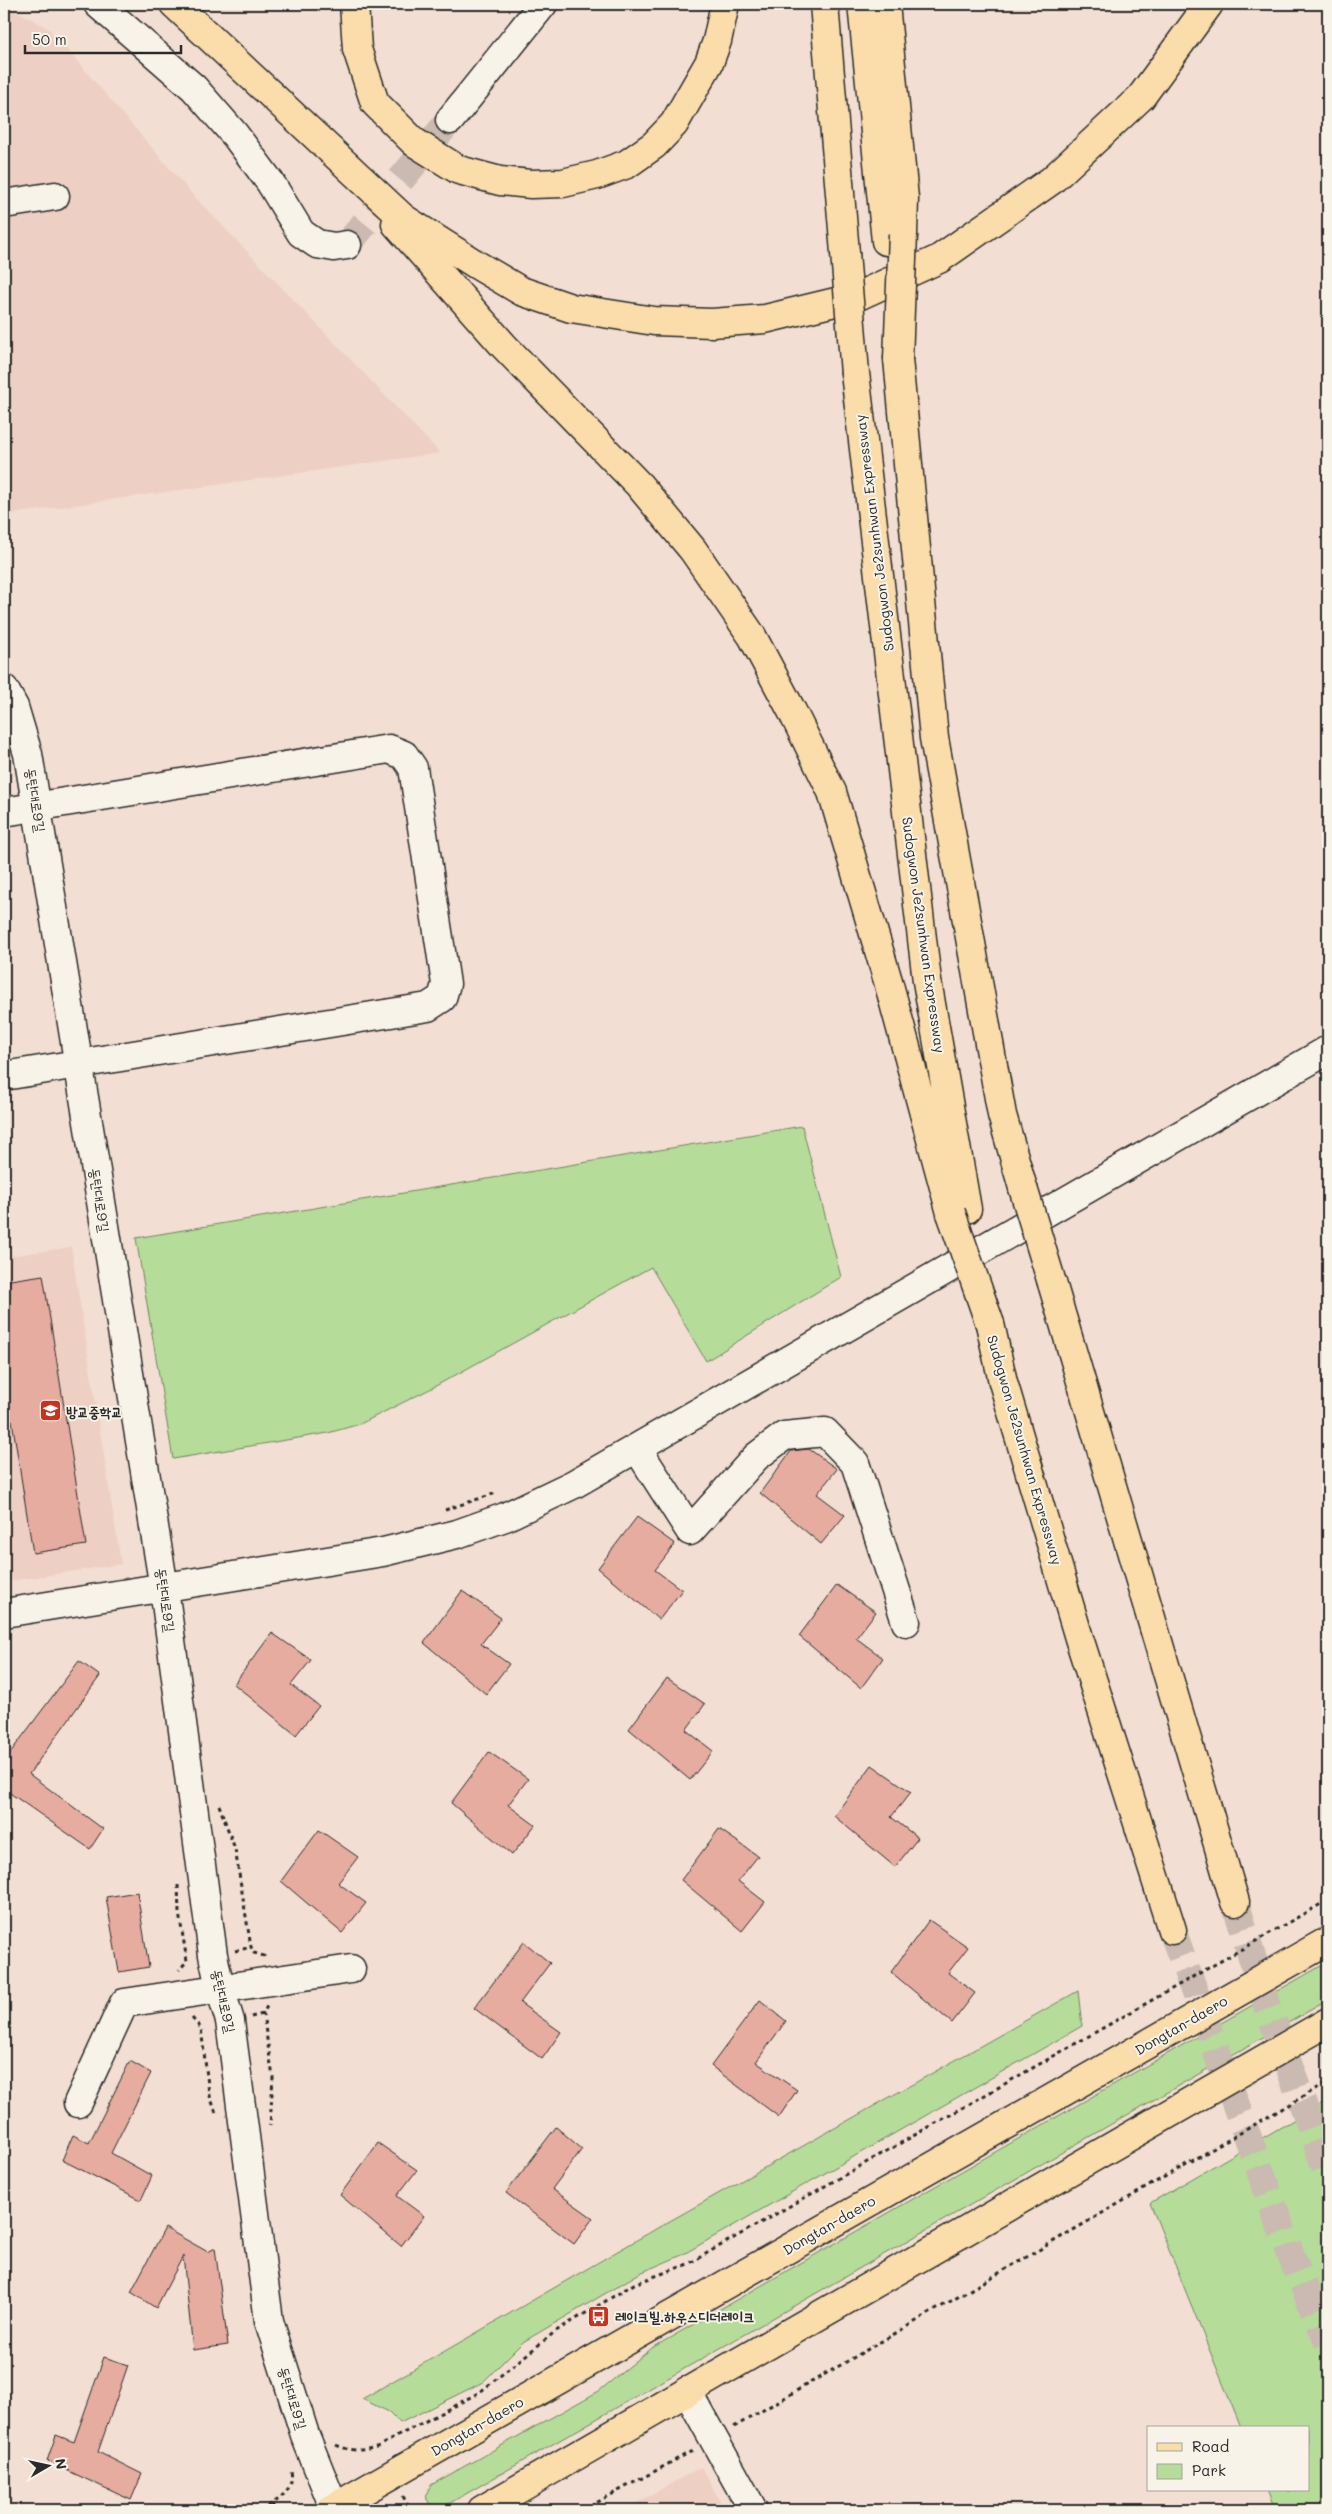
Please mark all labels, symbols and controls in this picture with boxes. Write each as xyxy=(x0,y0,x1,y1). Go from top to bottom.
scale bar xyxy=(25,22,181,54)
text: 50 m xyxy=(32,29,67,49)
street label: Sudogwon Je2sunhwan Expressway xyxy=(850,414,898,652)
street label: 동탄대로9길 xyxy=(22,767,51,834)
street label: Sudogwon Je2sunhwan Expressway xyxy=(898,816,950,1054)
street label: 동탄대로9길 xyxy=(86,1167,115,1234)
street label: Sudogwon Je2sunhwan Expressway xyxy=(983,1333,1067,1567)
school or university icon: 방교중학교 xyxy=(38,1399,62,1423)
place label: 방교중학교 xyxy=(66,1402,122,1421)
street label: 동탄대로9길 xyxy=(152,1567,180,1634)
street label: 동탄대로9길 xyxy=(207,1967,241,2035)
street label: Dongtan-daero xyxy=(1131,1991,1231,2059)
street label: Dongtan-daero xyxy=(779,2191,879,2259)
bus stop icon: 레이크빌.하우스디더레이크 xyxy=(587,2304,611,2328)
place label: 레이크빌.하우스디더레이크 xyxy=(615,2307,755,2326)
street label: 동탄대로9길 xyxy=(274,2364,312,2432)
street label: Dongtan-daero xyxy=(427,2392,527,2460)
legend xyxy=(1147,2426,1310,2492)
text: Road xyxy=(1192,2436,1229,2456)
north arrow xyxy=(22,2442,72,2492)
text: N xyxy=(51,2457,72,2471)
text: Park xyxy=(1192,2460,1226,2480)

